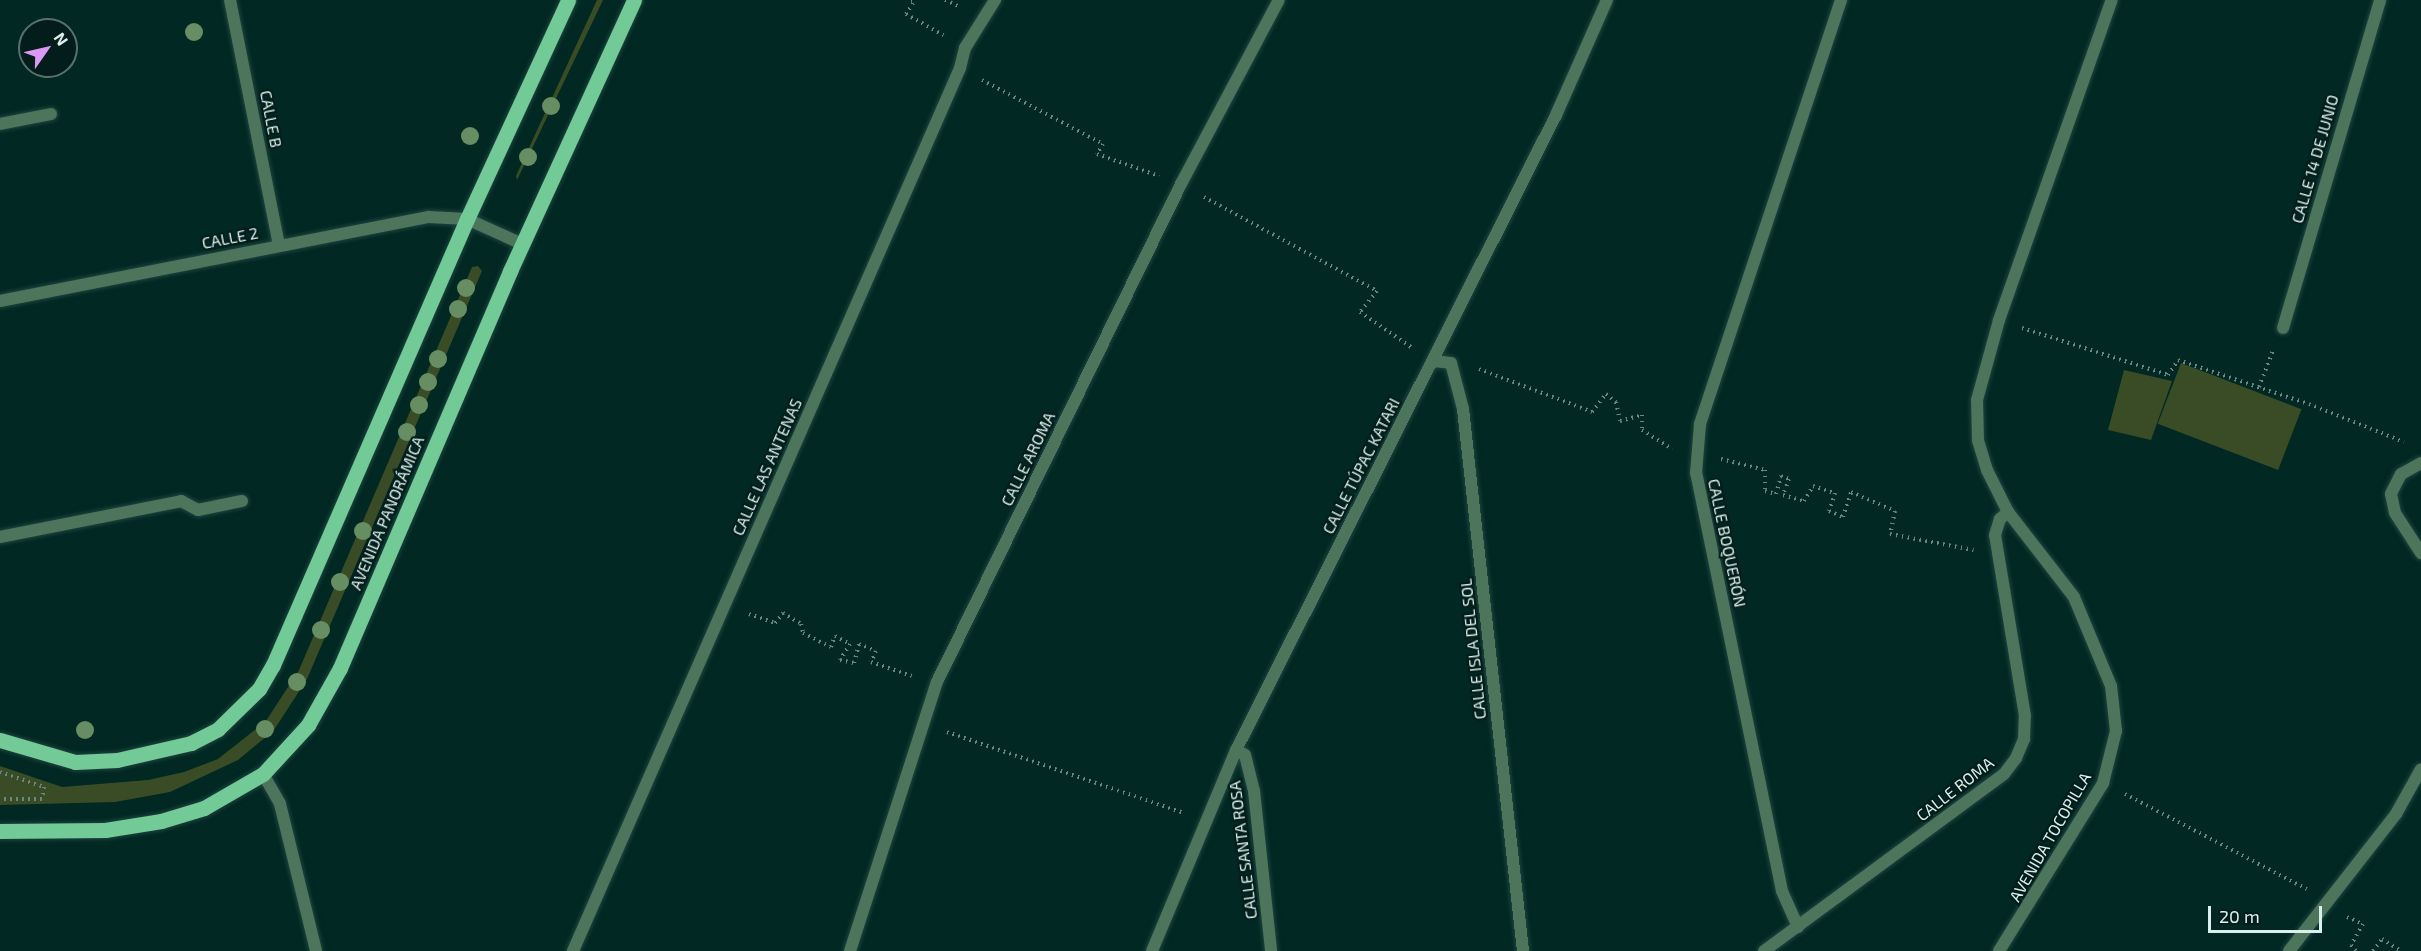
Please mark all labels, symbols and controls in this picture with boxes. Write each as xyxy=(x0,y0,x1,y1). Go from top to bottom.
north arrow xyxy=(18,18,78,78)
text: N xyxy=(51,29,73,49)
street label: CALLE B xyxy=(256,89,286,149)
street label: CALLE 14 DE JUNIO xyxy=(2287,92,2343,226)
street label: CALLE 2 xyxy=(200,223,260,253)
street label: CALLE LAS ANTENAS xyxy=(728,395,806,539)
street label: CALLE TÚPAC KATARI xyxy=(1318,395,1404,537)
street label: CALLE AROMA xyxy=(997,409,1059,509)
street label: AVENIDA PANORÁMICA xyxy=(346,433,428,593)
street label: CALLE BOQUERÓN xyxy=(1704,477,1750,609)
street label: CALLE ISLA DEL SOL xyxy=(1456,577,1490,721)
street label: CALLE ROMA xyxy=(1913,753,1997,825)
street label: AVENIDA TOCOPILLA xyxy=(2005,769,2095,905)
street label: CALLE SANTA ROSA xyxy=(1225,780,1261,920)
scale bar xyxy=(2211,894,2325,932)
text: 20 m xyxy=(2219,905,2260,927)

